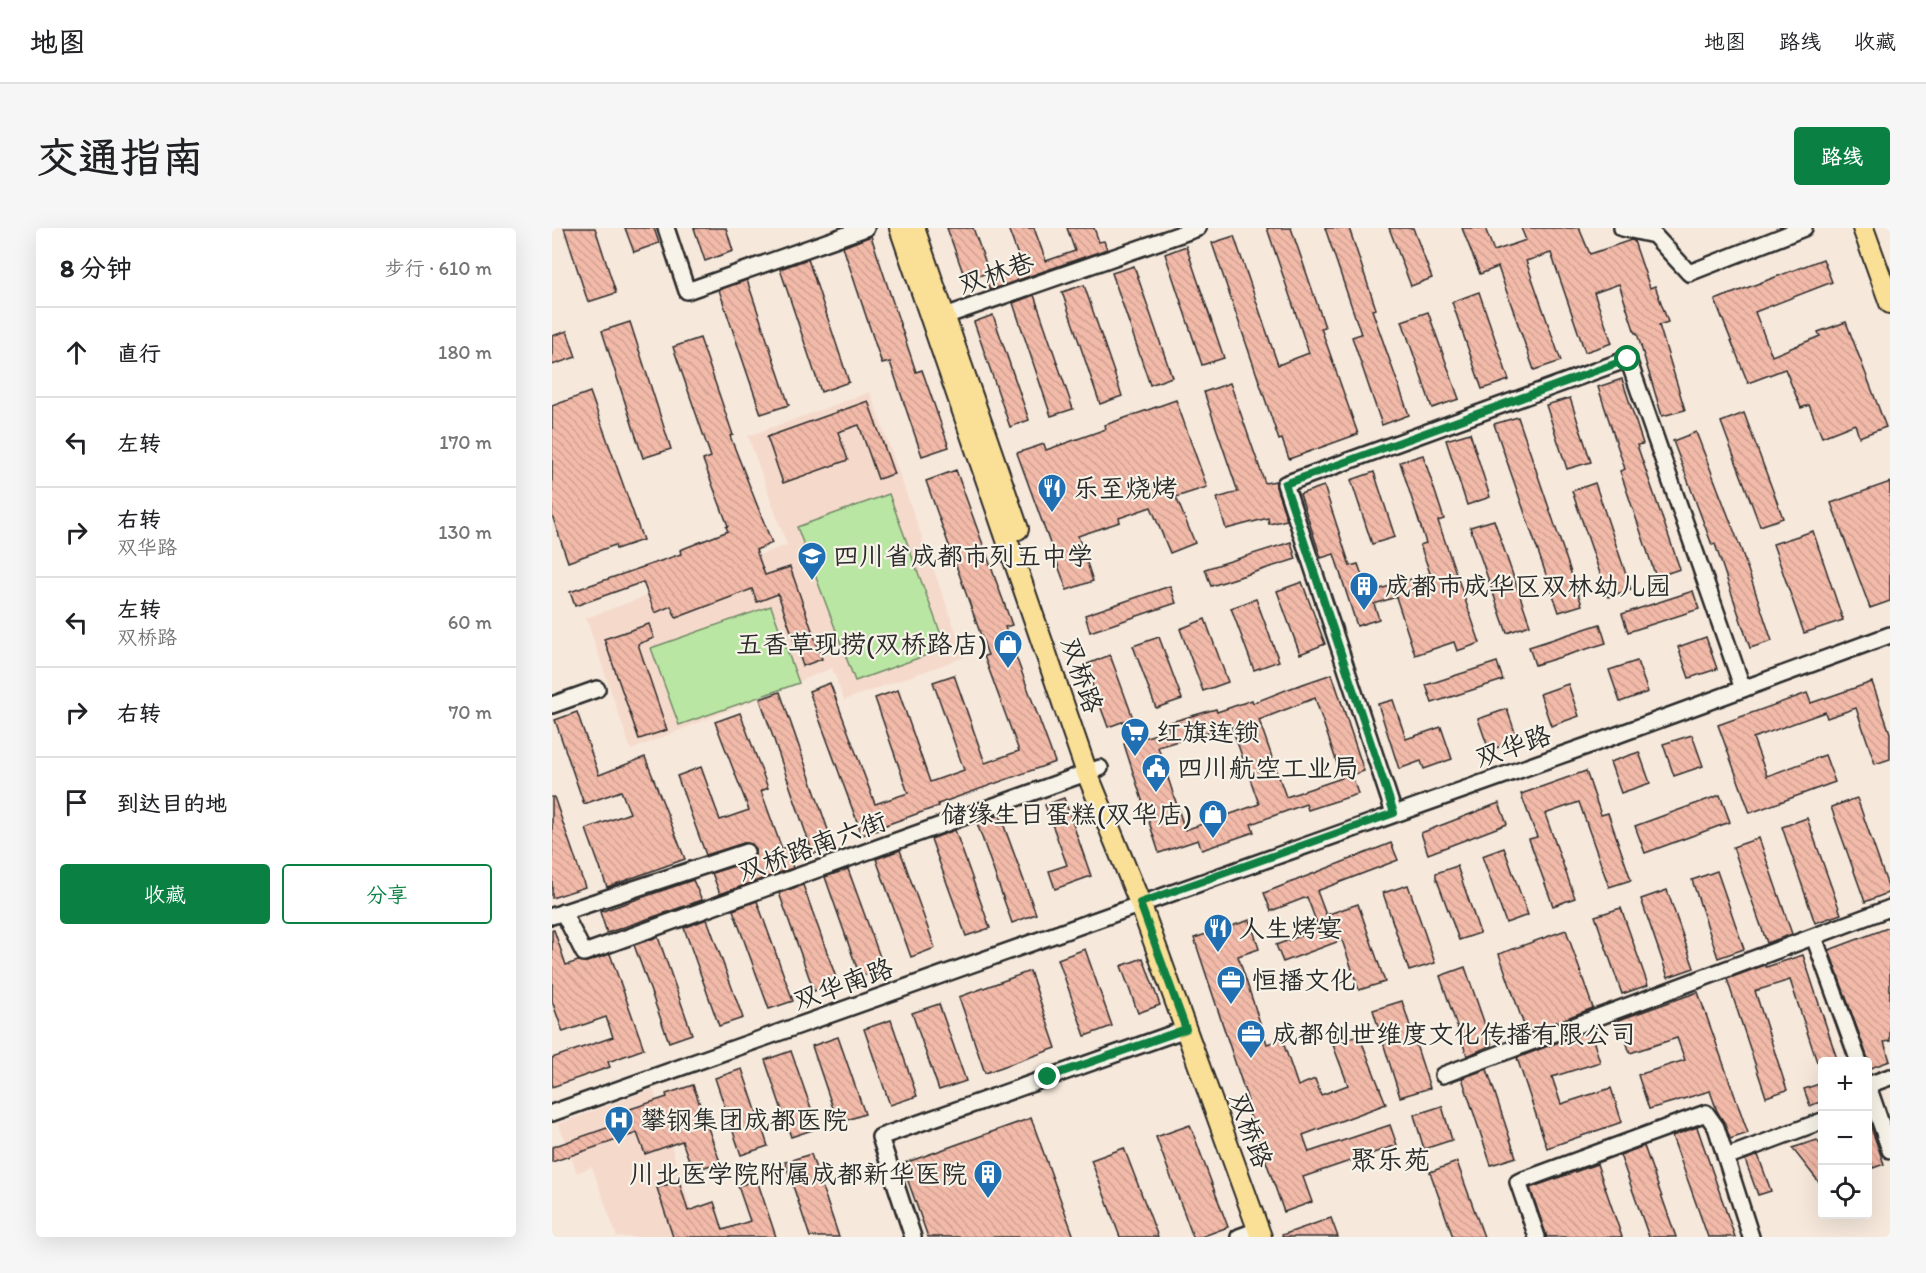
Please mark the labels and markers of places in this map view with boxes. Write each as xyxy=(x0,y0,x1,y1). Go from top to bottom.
restaurant icon: 乐至烧烤 xyxy=(1036,472,1068,514)
place label: 乐至烧烤 xyxy=(1073,472,1177,504)
school or university icon: 四川省成都市列五中学 xyxy=(796,540,828,582)
place label: 四川省成都市列五中学 xyxy=(833,540,1093,572)
building icon: 成都市成华区双林幼儿园 xyxy=(1348,570,1380,612)
place label: 成都市成华区双林幼儿园 xyxy=(1385,570,1671,602)
place label: 五香草现捞(双桥路店) xyxy=(736,628,987,660)
shop icon: 五香草现捞(双桥路店) xyxy=(992,628,1024,670)
supermarket icon: 红旗连锁 xyxy=(1119,716,1151,758)
place label: 红旗连锁 xyxy=(1156,716,1260,748)
public building icon: 四川航空工业局 xyxy=(1140,752,1172,794)
place label: 四川航空工业局 xyxy=(1177,752,1359,784)
place label: 储缘生日蛋糕(双华店) xyxy=(941,798,1192,830)
shop icon: 储缘生日蛋糕(双华店) xyxy=(1197,798,1229,840)
restaurant icon: 人生烤宴 xyxy=(1202,912,1234,954)
place label: 人生烤宴 xyxy=(1239,912,1343,944)
office icon: 恒播文化 xyxy=(1215,964,1247,1006)
place label: 恒播文化 xyxy=(1252,964,1356,996)
office icon: 成都创世维度文化传播有限公司 xyxy=(1235,1018,1267,1060)
place label: 成都创世维度文化传播有限公司 xyxy=(1272,1018,1636,1050)
hospital icon: 攀钢集团成都医院 xyxy=(603,1104,635,1146)
place label: 攀钢集团成都医院 xyxy=(640,1104,848,1136)
place label: 川北医学院附属成都新华医院 xyxy=(629,1158,967,1190)
building icon: 川北医学院附属成都新华医院 xyxy=(972,1158,1004,1200)

